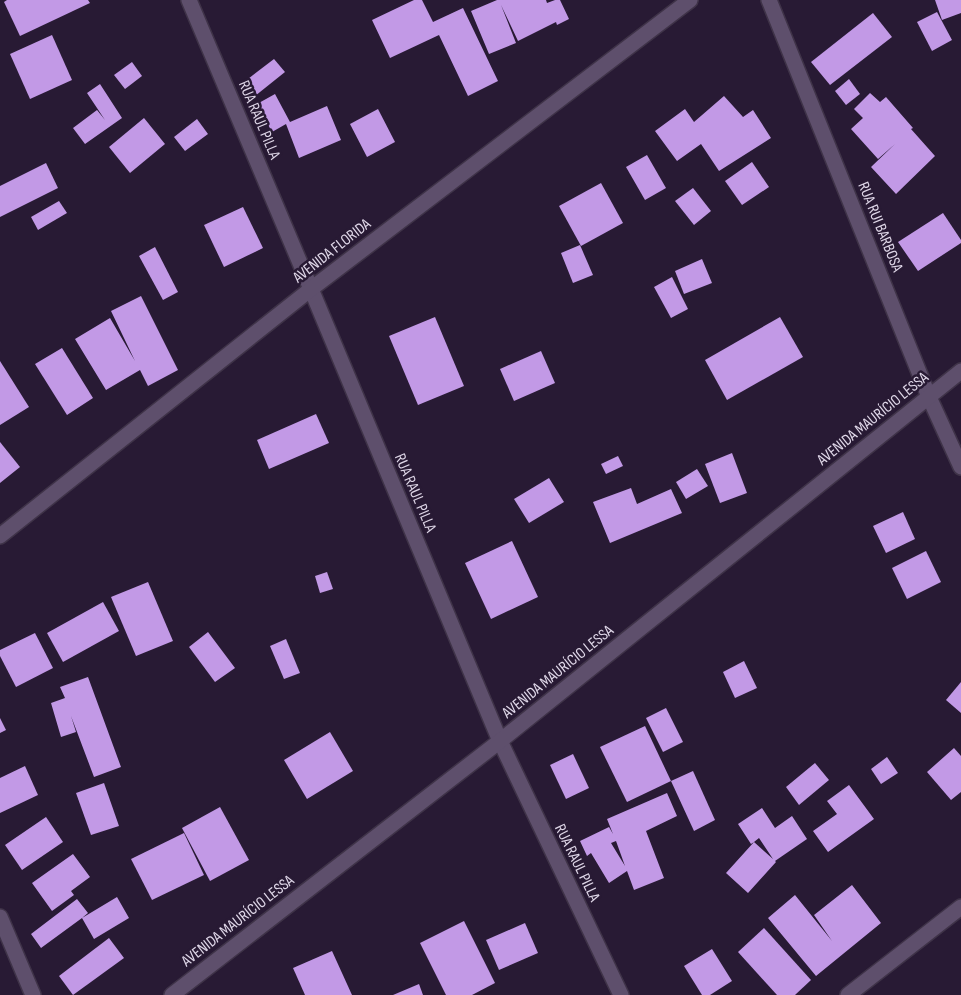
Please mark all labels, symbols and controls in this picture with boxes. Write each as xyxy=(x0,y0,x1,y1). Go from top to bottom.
street label: RUA RAUL PILLA xyxy=(234,78,284,162)
street label: RUA RUI BARBOSA xyxy=(853,179,907,275)
street label: AVENIDA FLORIDA xyxy=(288,215,375,288)
street label: AVENIDA MAURÍCIO LESSA xyxy=(813,368,933,470)
street label: RUA RAUL PILLA xyxy=(390,451,440,535)
street label: AVENIDA MAURÍCIO LESSA xyxy=(498,621,618,723)
street label: RUA RAUL PILLA xyxy=(550,821,604,905)
street label: AVENIDA MAURÍCIO LESSA xyxy=(177,871,298,971)

